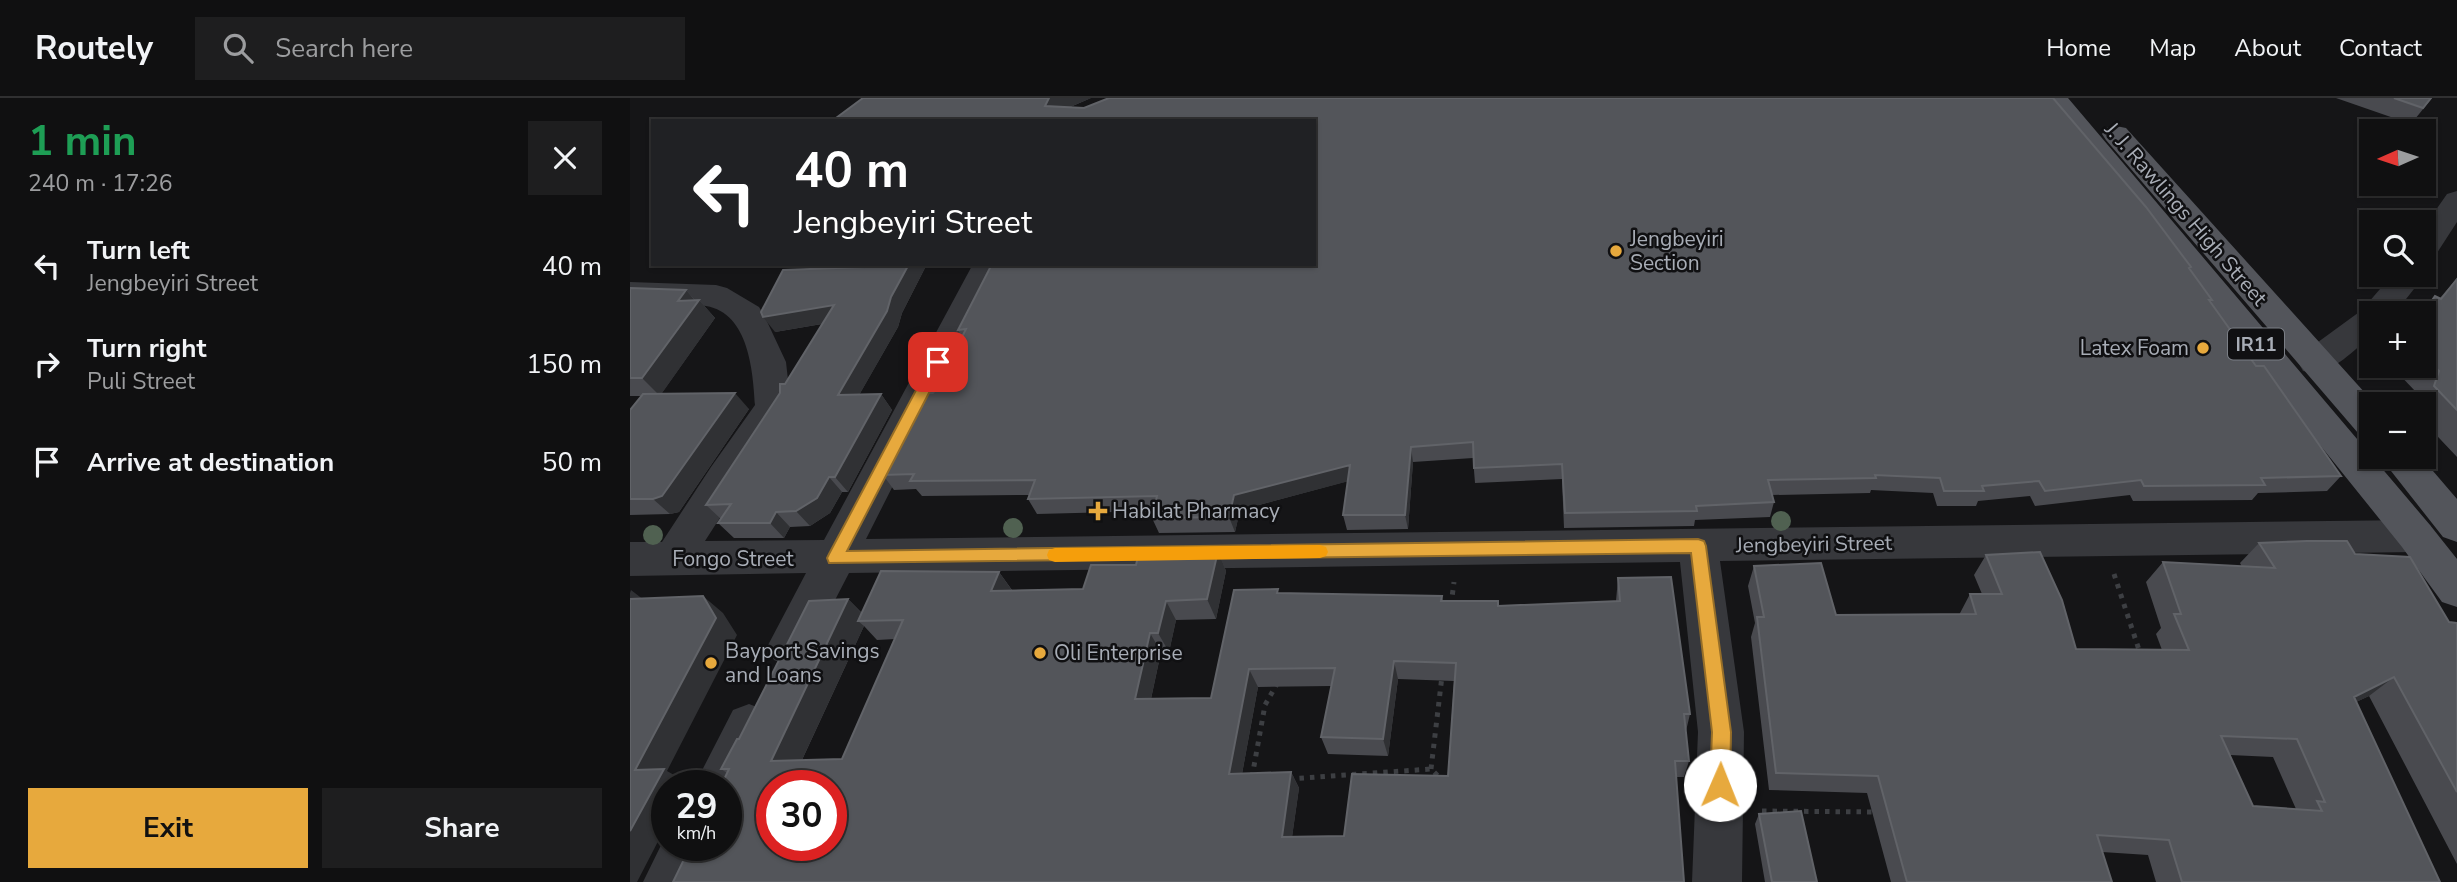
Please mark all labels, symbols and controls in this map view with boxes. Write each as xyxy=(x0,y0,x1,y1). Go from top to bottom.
search box xyxy=(195,17,685,80)
text: Routely xyxy=(35,26,153,71)
icon: search xyxy=(219,29,257,67)
text: Search here xyxy=(275,31,413,66)
text: Home xyxy=(2046,32,2111,64)
text: Map xyxy=(2149,32,2196,64)
text: About xyxy=(2234,32,2301,64)
text: Contact xyxy=(2339,32,2422,64)
text: 1 min xyxy=(28,113,137,170)
street label: J. J. Rawlings High Street xyxy=(2098,116,2274,312)
north arrow xyxy=(2359,119,2436,196)
map controls xyxy=(2359,119,2436,469)
button: close xyxy=(528,121,602,195)
text: 40 m xyxy=(794,137,909,204)
icon: left xyxy=(679,147,770,238)
text: 240 m · 17:26 xyxy=(28,168,173,199)
text: Jengbeyiri Street xyxy=(794,201,1032,244)
button: search xyxy=(2359,210,2436,287)
place label: Jengbeyiri Section xyxy=(1629,225,1724,277)
text: Turn left xyxy=(87,233,190,268)
marker: Jengbeyiri Section xyxy=(1608,243,1624,259)
icon: left xyxy=(28,247,66,285)
text: 40 m xyxy=(542,249,602,284)
text: Jengbeyiri Street xyxy=(87,268,258,299)
button: + xyxy=(2359,301,2436,378)
road number: IR11 xyxy=(2228,328,2284,360)
text: Turn right xyxy=(87,331,206,366)
pin xyxy=(908,332,968,392)
place label: Latex Foam xyxy=(2080,334,2189,362)
marker: Latex Foam xyxy=(2195,340,2211,356)
icon: arrive xyxy=(919,343,957,381)
icon: right xyxy=(28,345,66,383)
text: 150 m xyxy=(526,347,602,382)
text: Puli Street xyxy=(87,366,195,397)
button: − xyxy=(2359,392,2436,469)
icon: arrive xyxy=(28,443,66,481)
text: Arrive at destination xyxy=(87,445,334,480)
text: 50 m xyxy=(542,445,602,480)
place label: Habilat Pharmacy xyxy=(1112,497,1280,525)
marker: Habilat Pharmacy xyxy=(1090,503,1106,519)
street label: Jengbeyiri Street xyxy=(1735,529,1893,559)
street label: Fongo Street xyxy=(672,545,794,573)
place label: Bayport Savings and Loans xyxy=(725,637,880,689)
place label: Oli Enterprise xyxy=(1054,639,1183,667)
marker: Oli Enterprise xyxy=(1032,645,1048,661)
marker: Bayport Savings and Loans xyxy=(703,655,719,671)
position arrow xyxy=(1683,748,1757,822)
speed limit sign: 30 xyxy=(756,770,847,861)
text: 29 xyxy=(675,783,718,830)
button: Exit xyxy=(28,788,308,868)
button: Share xyxy=(322,788,602,868)
text: km/h xyxy=(677,821,716,845)

